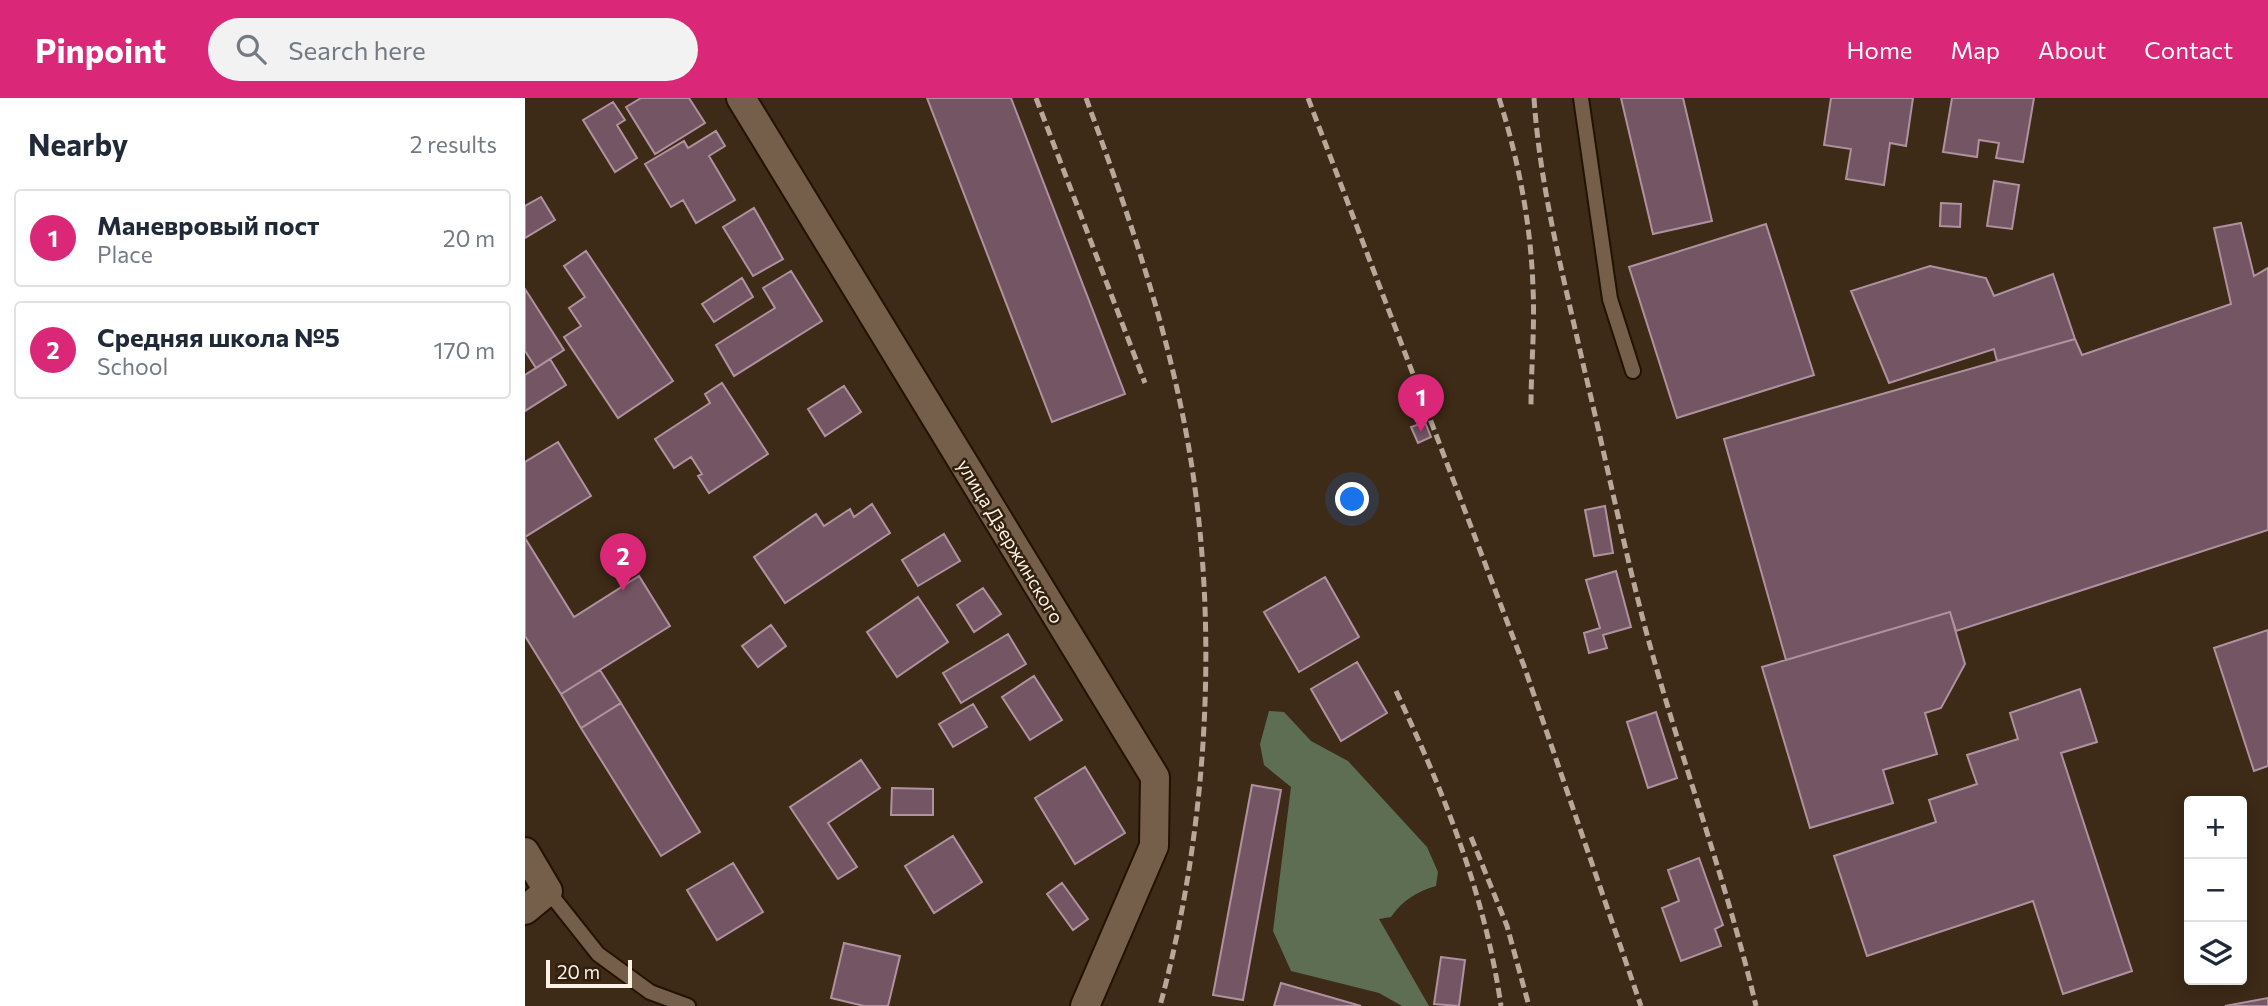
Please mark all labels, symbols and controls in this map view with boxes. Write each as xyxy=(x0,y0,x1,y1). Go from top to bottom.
search box xyxy=(208,18,698,81)
text: Pinpoint xyxy=(35,29,166,70)
icon: search xyxy=(232,30,270,68)
text: Search here xyxy=(288,34,426,65)
text: Home xyxy=(1847,35,1913,64)
text: Map xyxy=(1951,35,2000,64)
text: About xyxy=(2038,35,2106,64)
text: Contact xyxy=(2144,35,2233,64)
text: Nearby xyxy=(28,125,128,162)
text: 2 results xyxy=(410,130,497,158)
text: Маневровый пост xyxy=(97,209,320,240)
text: 1 xyxy=(48,224,58,252)
text: 20 m xyxy=(443,224,495,252)
text: Place xyxy=(97,240,153,268)
text: Средняя школа №5 xyxy=(97,321,340,352)
text: 2 xyxy=(46,336,60,364)
text: 170 m xyxy=(434,336,495,364)
text: School xyxy=(97,352,168,380)
pin: 1 xyxy=(1398,374,1444,432)
street label: улица Дзержинского xyxy=(953,455,1069,627)
your location xyxy=(1335,482,1369,516)
pin: 2 xyxy=(600,533,646,591)
map controls xyxy=(2184,796,2247,985)
button: + xyxy=(2184,796,2247,859)
button: − xyxy=(2184,859,2247,922)
button: layers xyxy=(2184,922,2247,985)
scale bar xyxy=(546,957,632,989)
text: 20 m xyxy=(557,960,600,983)

